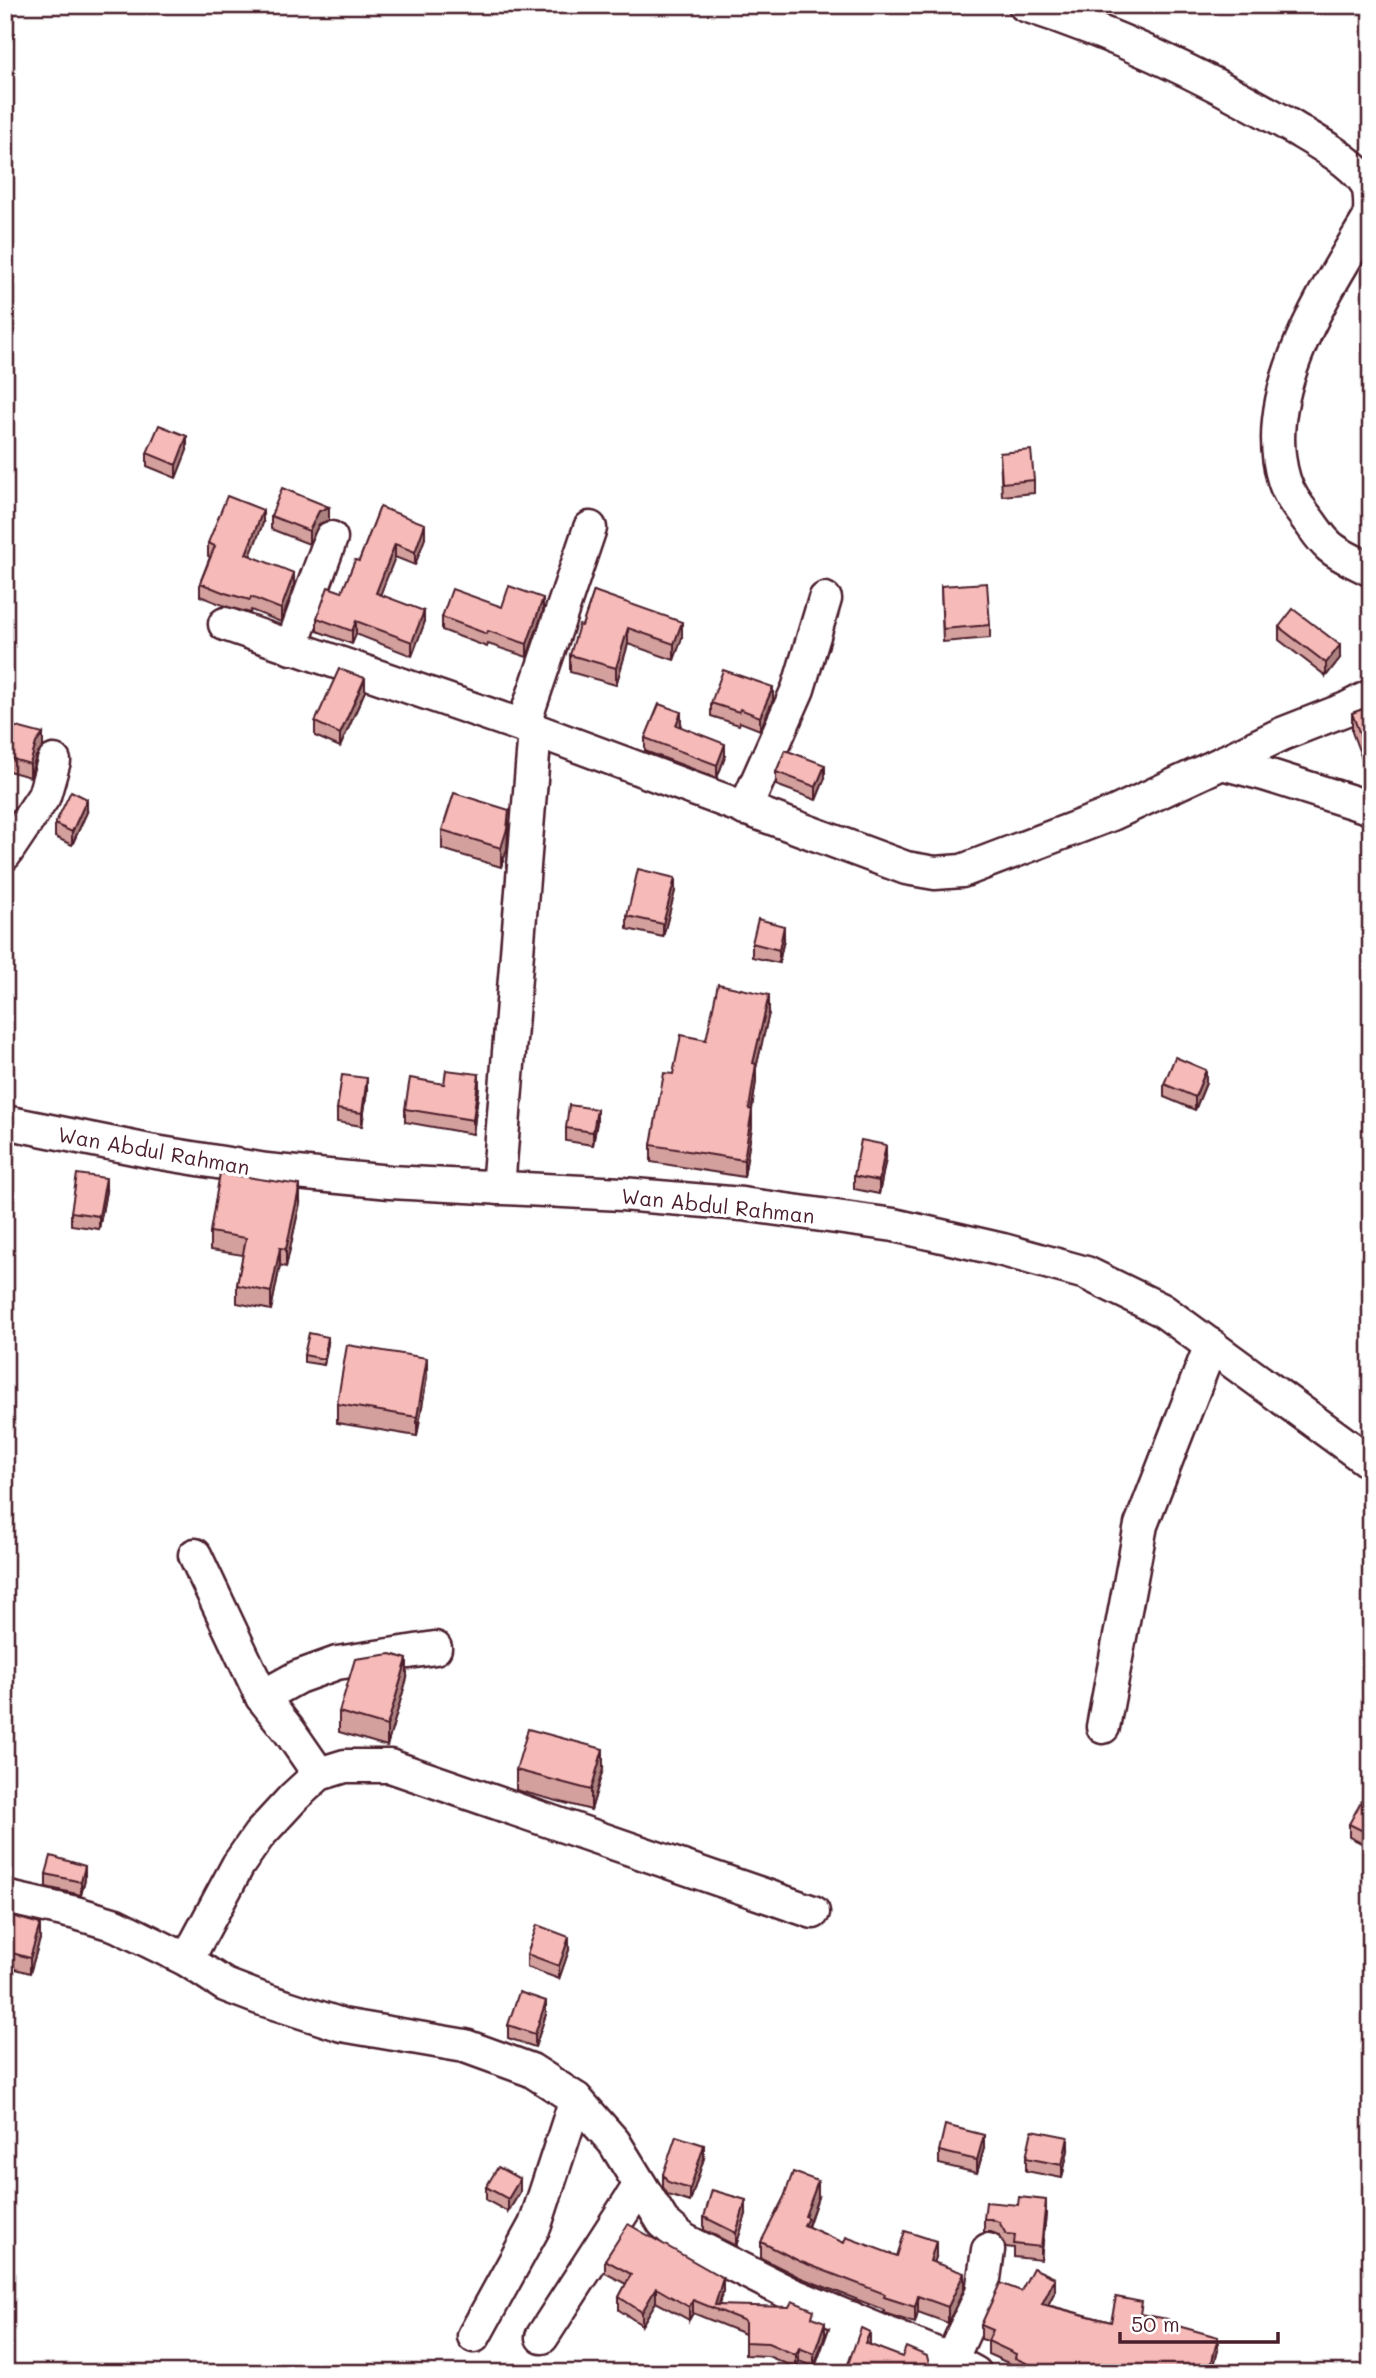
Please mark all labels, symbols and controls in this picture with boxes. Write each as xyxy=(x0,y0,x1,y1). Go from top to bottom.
street label: Wan Abdul Rahman xyxy=(56,1120,252,1180)
street label: Wan Abdul Rahman xyxy=(620,1181,816,1229)
scale bar xyxy=(1120,2301,1278,2345)
text: 50 m xyxy=(1131,2310,1180,2337)

